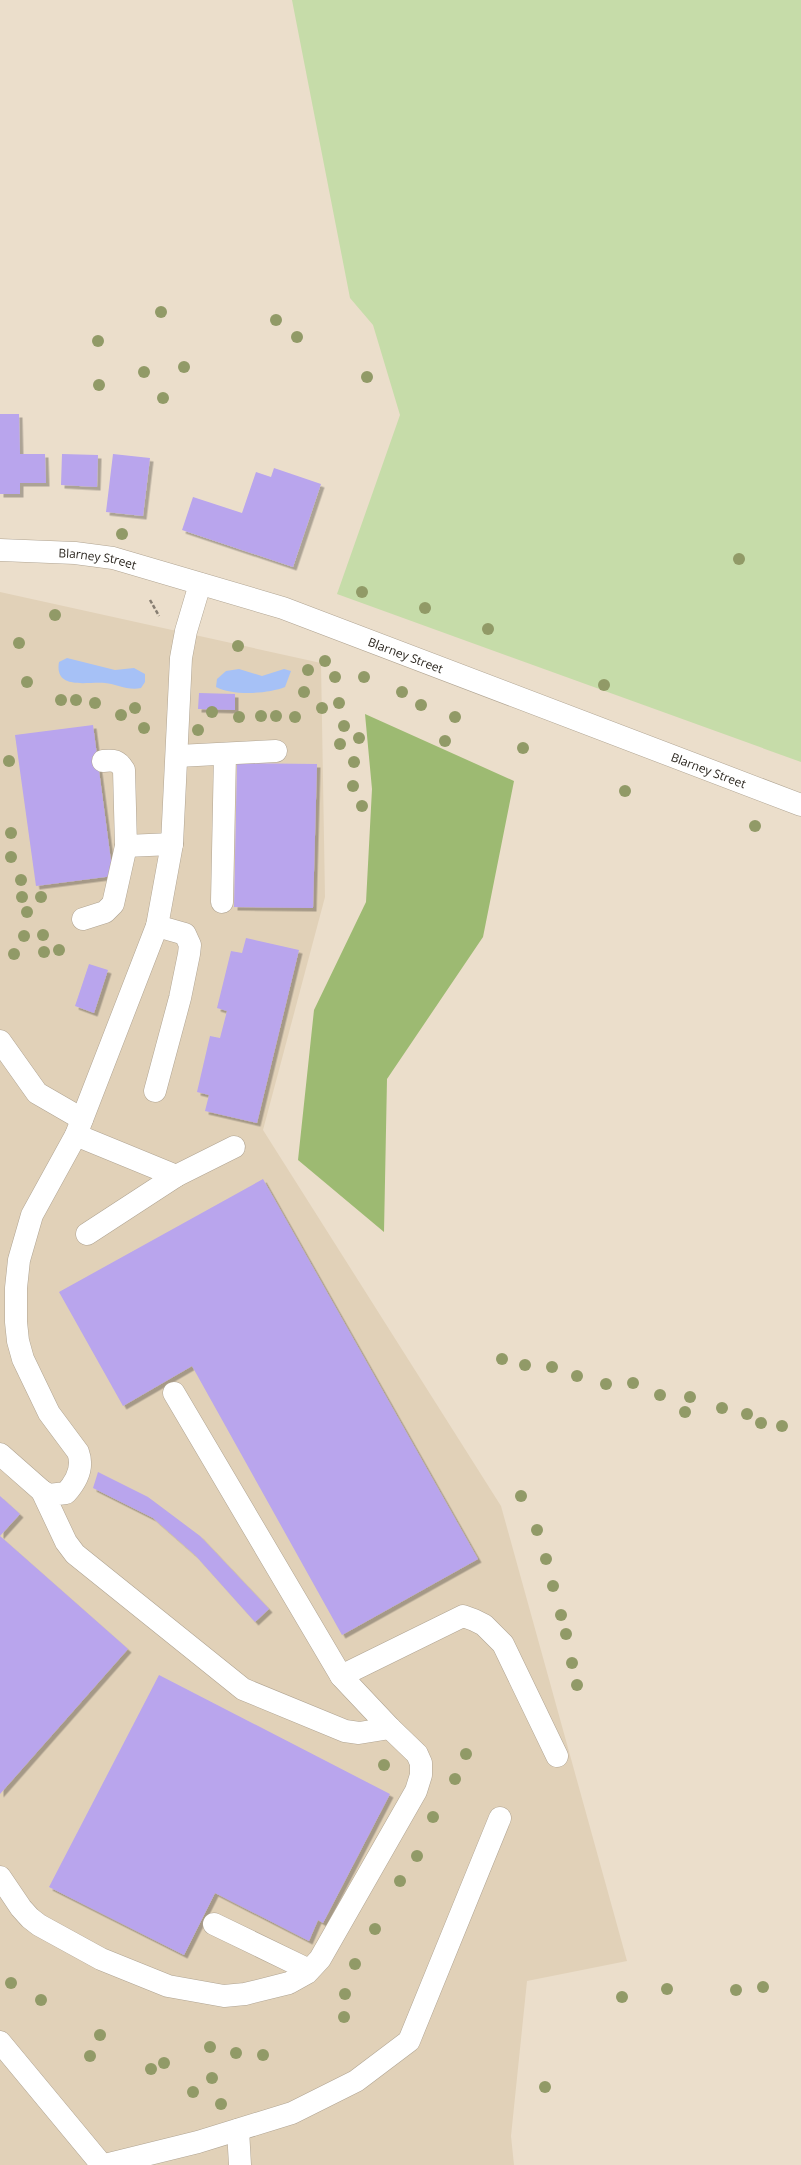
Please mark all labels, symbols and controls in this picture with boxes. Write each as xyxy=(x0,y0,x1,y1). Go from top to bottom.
street label: Blarney Street xyxy=(58,544,139,573)
street label: Blarney Street xyxy=(366,633,446,677)
street label: Blarney Street xyxy=(669,748,749,792)

